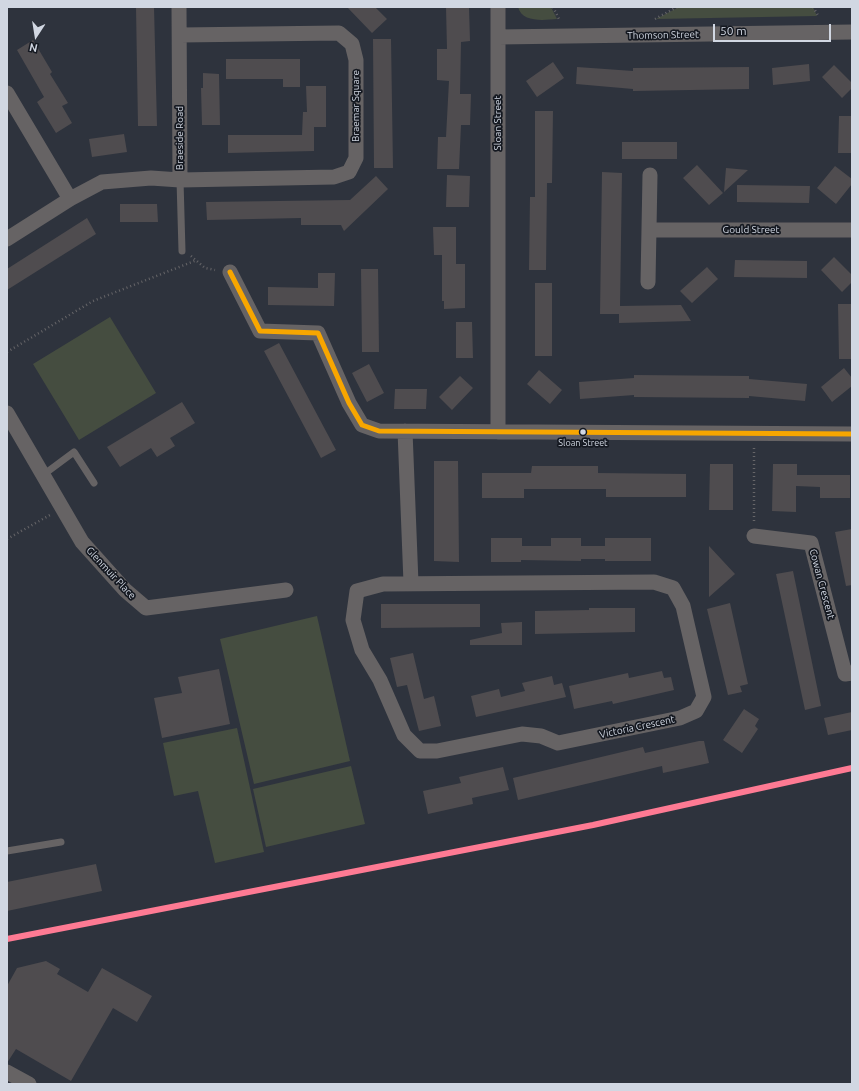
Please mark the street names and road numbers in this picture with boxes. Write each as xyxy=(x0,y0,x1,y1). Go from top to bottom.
street label: Thomson Street xyxy=(627,28,699,42)
street label: Braemar Square xyxy=(350,70,362,142)
street label: Sloan Street xyxy=(492,96,504,150)
street label: Braeside Road xyxy=(174,106,186,170)
street label: Gould Street xyxy=(723,224,779,236)
street label: Glenmuir Place xyxy=(84,544,138,602)
street label: Cowan Crescent xyxy=(807,547,837,621)
street label: Victoria Crescent xyxy=(598,713,676,741)

